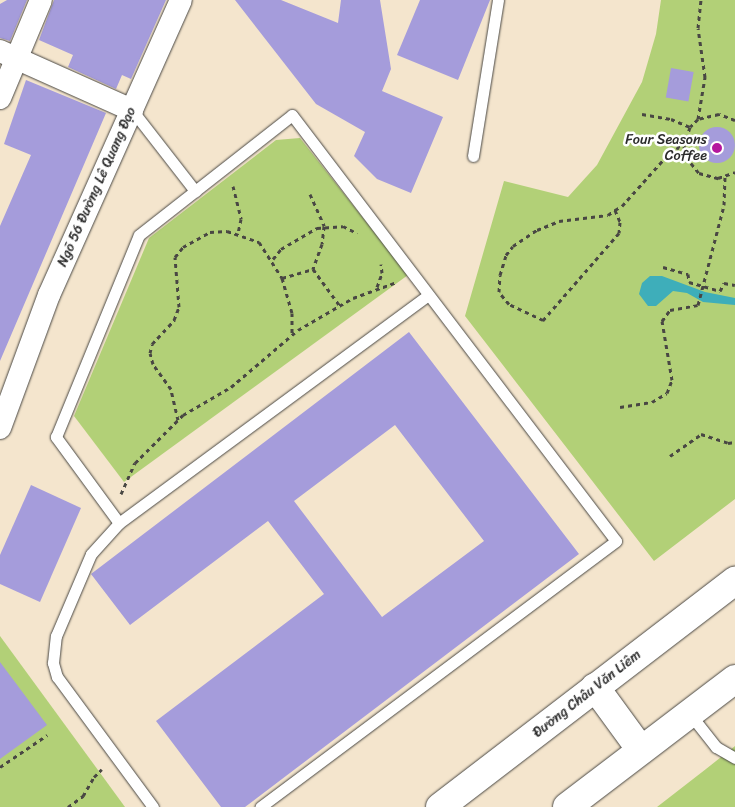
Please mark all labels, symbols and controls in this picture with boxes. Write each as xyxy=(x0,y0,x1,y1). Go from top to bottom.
street label: Ngõ 56 Đường Lê Quang Đạo xyxy=(54,105,140,269)
place label: Four Seasons Coffee xyxy=(626,132,707,164)
marker: Four Seasons Coffee xyxy=(711,142,723,154)
street label: Đường Châu Văn Liêm xyxy=(530,647,644,741)

